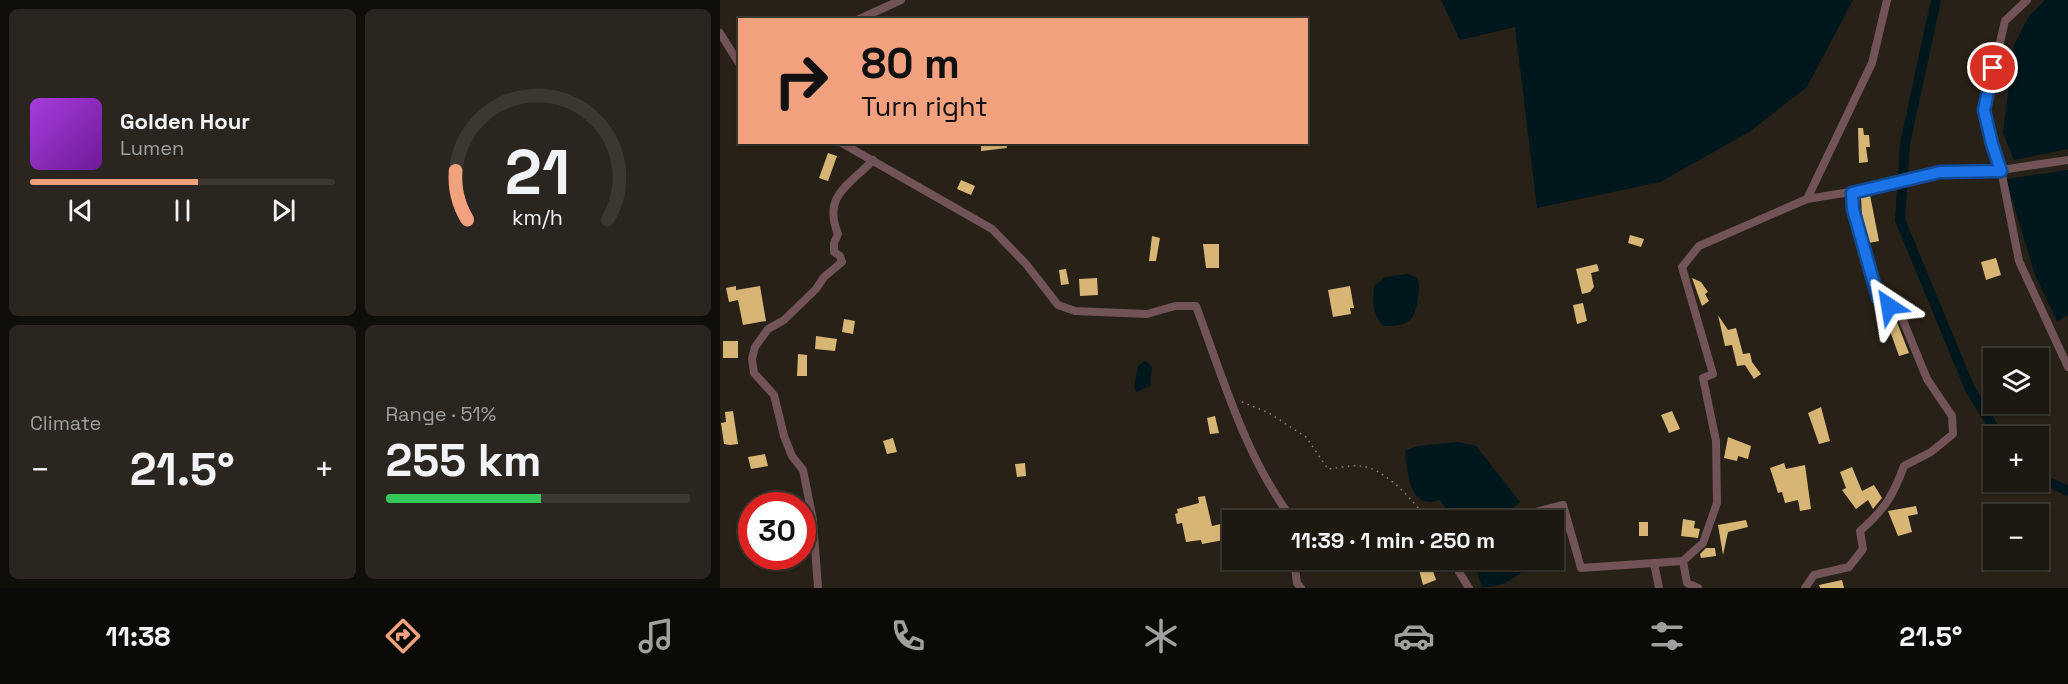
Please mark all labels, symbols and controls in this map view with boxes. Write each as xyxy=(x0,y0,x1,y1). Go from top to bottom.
text: 80 m xyxy=(861,37,960,90)
icon: right xyxy=(762,42,840,120)
pin xyxy=(1967,42,2018,93)
icon: arrive xyxy=(1976,51,2009,84)
text: Turn right xyxy=(861,89,988,124)
text: Golden Hour xyxy=(120,107,250,135)
text: 21 xyxy=(505,133,570,212)
text: Lumen xyxy=(120,135,184,161)
icon: previous xyxy=(64,194,97,227)
icon: pause xyxy=(166,194,199,227)
icon: next xyxy=(267,194,300,227)
text: km/h xyxy=(512,204,563,231)
position arrow xyxy=(1857,274,1921,338)
map controls xyxy=(1983,348,2049,570)
button: layers xyxy=(1983,348,2049,414)
text: Range · 51% xyxy=(386,401,496,427)
text: Climate xyxy=(30,410,101,436)
button: + xyxy=(1983,426,2049,492)
text: 255 km xyxy=(386,432,541,489)
text: 21.5° xyxy=(130,441,235,498)
text: − xyxy=(30,449,50,491)
text: + xyxy=(314,449,335,491)
speed limit sign: 30 xyxy=(738,492,816,570)
button: − xyxy=(1983,504,2049,570)
text: 11:39 · 1 min · 250 m xyxy=(1291,526,1495,554)
icon: directions xyxy=(382,615,424,657)
icon: music xyxy=(635,615,677,657)
icon: phone xyxy=(887,615,929,657)
icon: climate xyxy=(1140,615,1182,657)
icon: car xyxy=(1393,615,1435,657)
icon: filters xyxy=(1646,615,1688,657)
text: 11:38 xyxy=(105,619,171,654)
text: 21.5° xyxy=(1899,619,1962,654)

